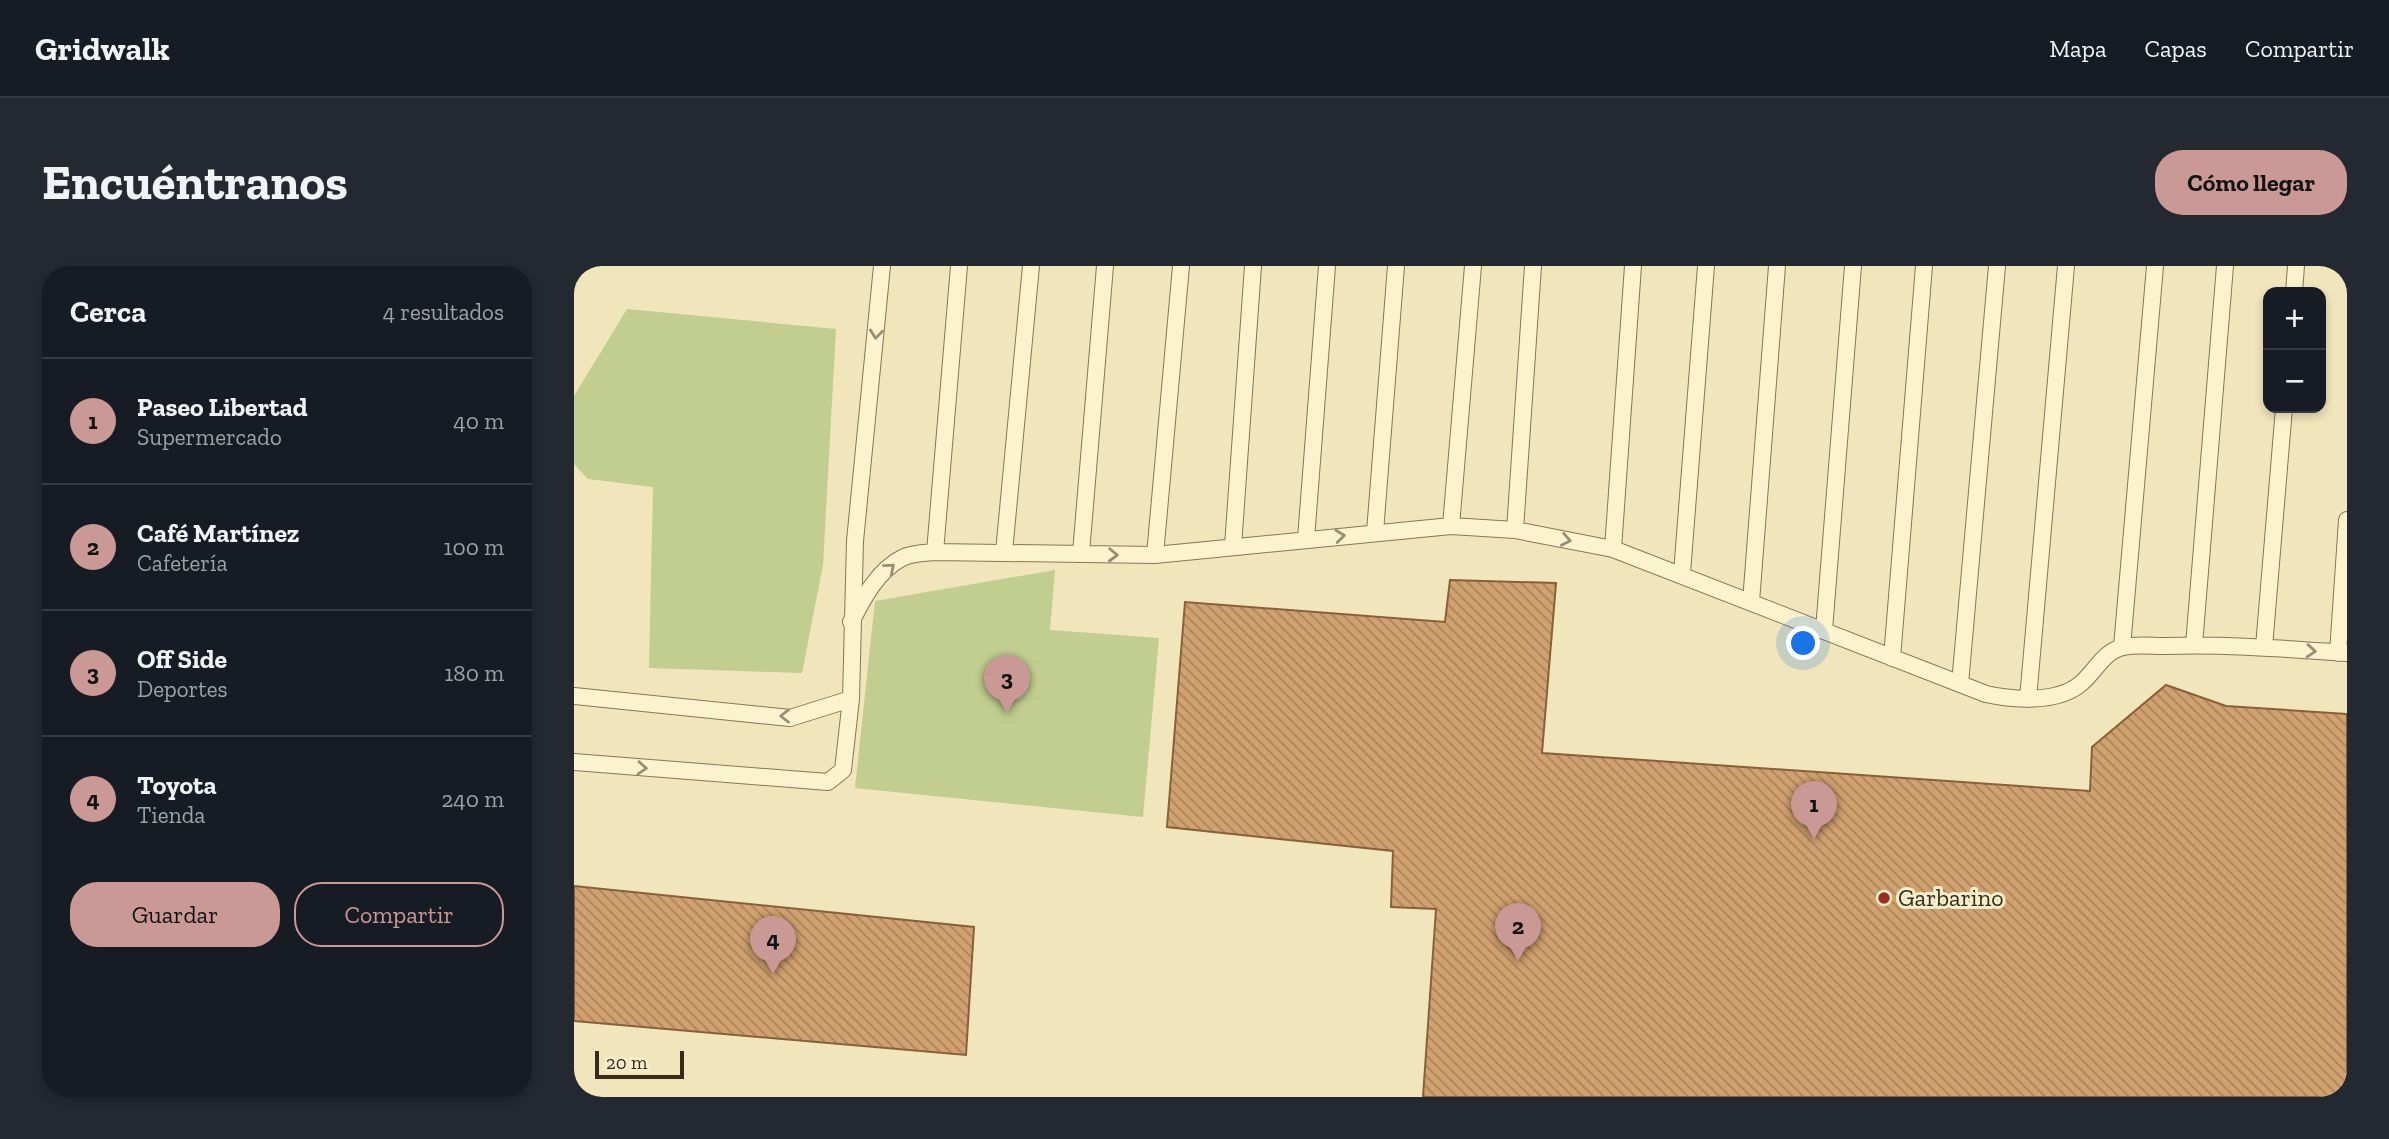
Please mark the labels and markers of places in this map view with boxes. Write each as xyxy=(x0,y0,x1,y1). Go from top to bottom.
pin: 3 xyxy=(984,655,1030,713)
pin: 1 xyxy=(1791,781,1837,839)
place label: Garbarino xyxy=(1898,883,2004,912)
marker: Garbarino xyxy=(1876,890,1892,906)
pin: 2 xyxy=(1495,903,1541,961)
pin: 4 xyxy=(750,916,796,974)

